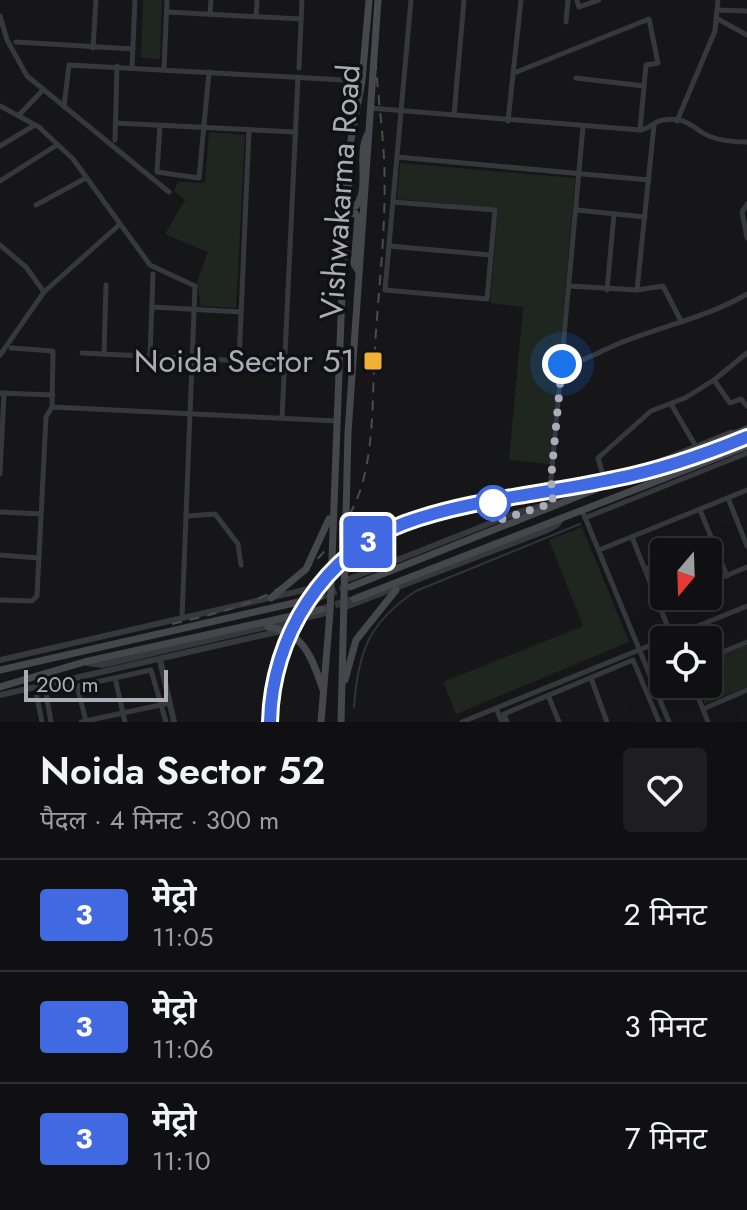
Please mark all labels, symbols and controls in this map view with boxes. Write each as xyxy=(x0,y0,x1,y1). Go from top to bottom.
street label: Vishwakarma Road xyxy=(308,63,372,321)
place label: Noida Sector 51 xyxy=(134,338,355,384)
your location xyxy=(542,344,582,384)
marker: Noida Sector 51 xyxy=(362,350,384,372)
unlabelled marker xyxy=(476,486,510,520)
line badge: 3 xyxy=(342,516,394,568)
text: 3 xyxy=(359,521,377,562)
north arrow xyxy=(650,538,722,610)
map controls xyxy=(650,538,722,698)
button: locate xyxy=(650,626,722,698)
scale bar xyxy=(24,666,168,702)
text: 200 m xyxy=(36,668,99,700)
text: Noida Sector 52 xyxy=(40,743,325,798)
button: heart xyxy=(623,748,707,832)
text: पैदल · 4 मिनट · 300 m xyxy=(40,801,279,839)
text: मेट्रो xyxy=(152,874,197,917)
text: 2 मिनट xyxy=(623,893,707,936)
text: 3 xyxy=(75,894,93,935)
text: 11:05 xyxy=(152,918,213,956)
text: मेट्रो xyxy=(152,986,197,1029)
text: 3 मिनट xyxy=(624,1005,707,1048)
text: 3 xyxy=(75,1006,93,1047)
text: 11:06 xyxy=(152,1030,214,1068)
text: मेट्रो xyxy=(152,1098,197,1141)
text: 7 मिनट xyxy=(625,1117,707,1160)
text: 3 xyxy=(75,1118,93,1159)
text: 11:10 xyxy=(152,1142,211,1180)

